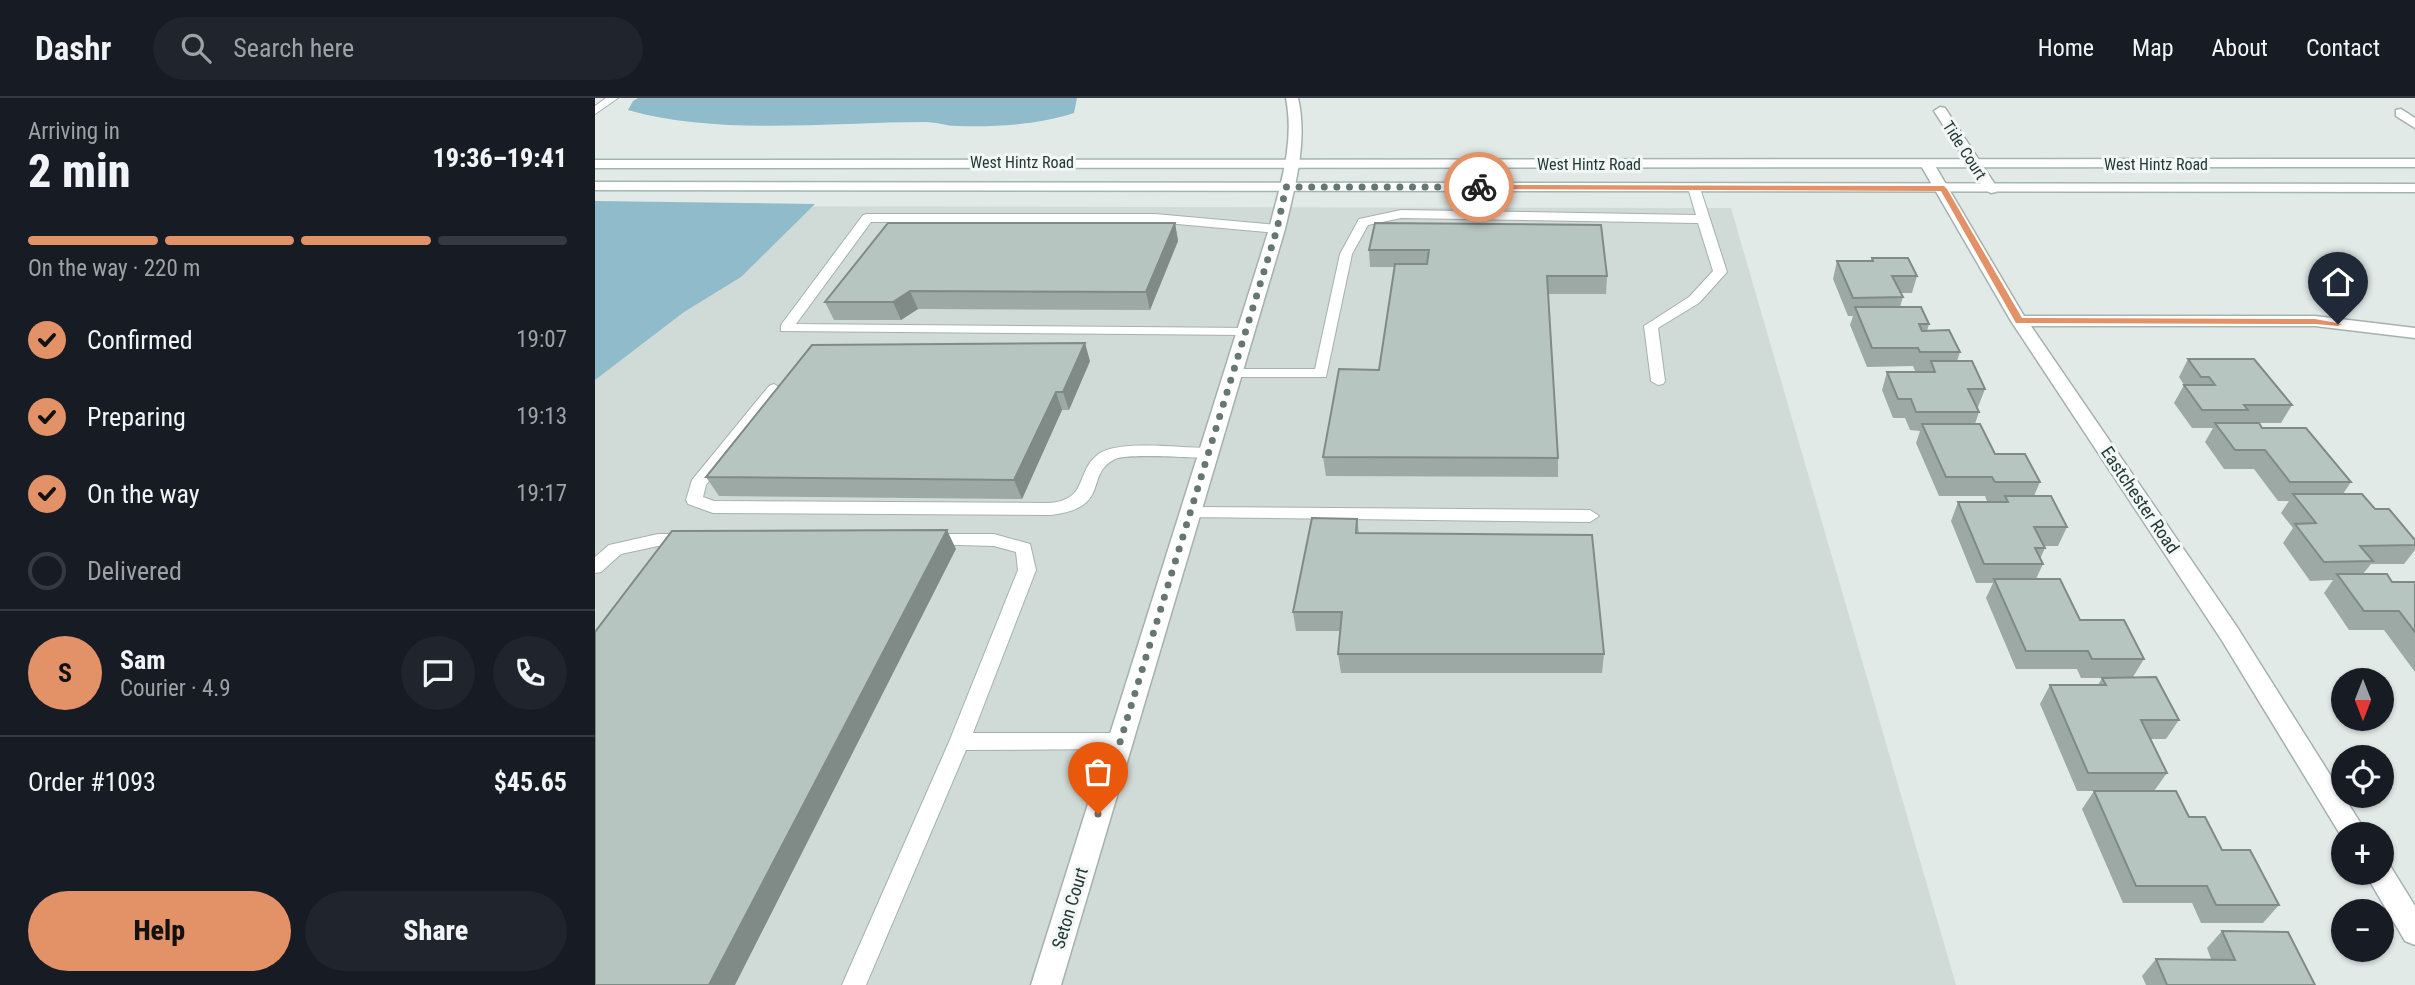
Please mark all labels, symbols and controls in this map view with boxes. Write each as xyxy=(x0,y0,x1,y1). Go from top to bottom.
search box xyxy=(153,17,643,80)
text: Dashr xyxy=(35,29,111,68)
icon: search xyxy=(177,29,215,67)
text: Search here xyxy=(233,33,354,63)
text: Home xyxy=(2038,34,2094,62)
text: Map xyxy=(2132,34,2174,62)
text: About xyxy=(2212,34,2268,62)
text: Contact xyxy=(2306,34,2380,62)
street label: Tide Court xyxy=(1939,117,1991,183)
text: Arriving in xyxy=(28,118,120,145)
text: 19:36–19:41 xyxy=(433,143,567,173)
text: 2 min xyxy=(28,144,131,198)
courier xyxy=(1444,152,1514,222)
street label: West Hintz Road xyxy=(970,153,1074,172)
street label: West Hintz Road xyxy=(1537,155,1641,174)
street label: West Hintz Road xyxy=(2104,155,2208,174)
icon: bike xyxy=(1460,168,1498,206)
pin xyxy=(2308,252,2368,324)
text: On the way · 220 m xyxy=(28,255,200,282)
icon: home xyxy=(2319,263,2357,301)
icon: check xyxy=(28,321,66,359)
text: Confirmed xyxy=(87,325,193,355)
text: 19:07 xyxy=(516,326,567,353)
icon: check xyxy=(28,398,66,436)
text: Preparing xyxy=(87,402,186,432)
text: 19:13 xyxy=(516,403,567,430)
street label: Eastchester Road xyxy=(2097,442,2184,557)
icon: check xyxy=(28,475,66,513)
text: On the way xyxy=(87,479,200,509)
text: 19:17 xyxy=(516,480,567,507)
text: Delivered xyxy=(87,556,182,586)
button: chat xyxy=(401,636,475,710)
button: phone xyxy=(493,636,567,710)
text: Sam xyxy=(120,645,166,675)
text: S xyxy=(58,658,72,688)
north arrow xyxy=(2331,668,2394,732)
map controls xyxy=(2331,668,2394,962)
text: Courier · 4.9 xyxy=(120,675,231,702)
pin xyxy=(1068,742,1128,814)
button: locate xyxy=(2331,745,2394,808)
icon: bag xyxy=(1079,753,1117,791)
text: Order #1093 xyxy=(28,767,156,797)
text: $45.65 xyxy=(494,767,567,797)
button: + xyxy=(2331,822,2394,885)
street label: Seton Court xyxy=(1047,865,1092,951)
button: Help xyxy=(28,891,291,971)
button: Share xyxy=(305,891,567,971)
button: − xyxy=(2331,899,2394,962)

